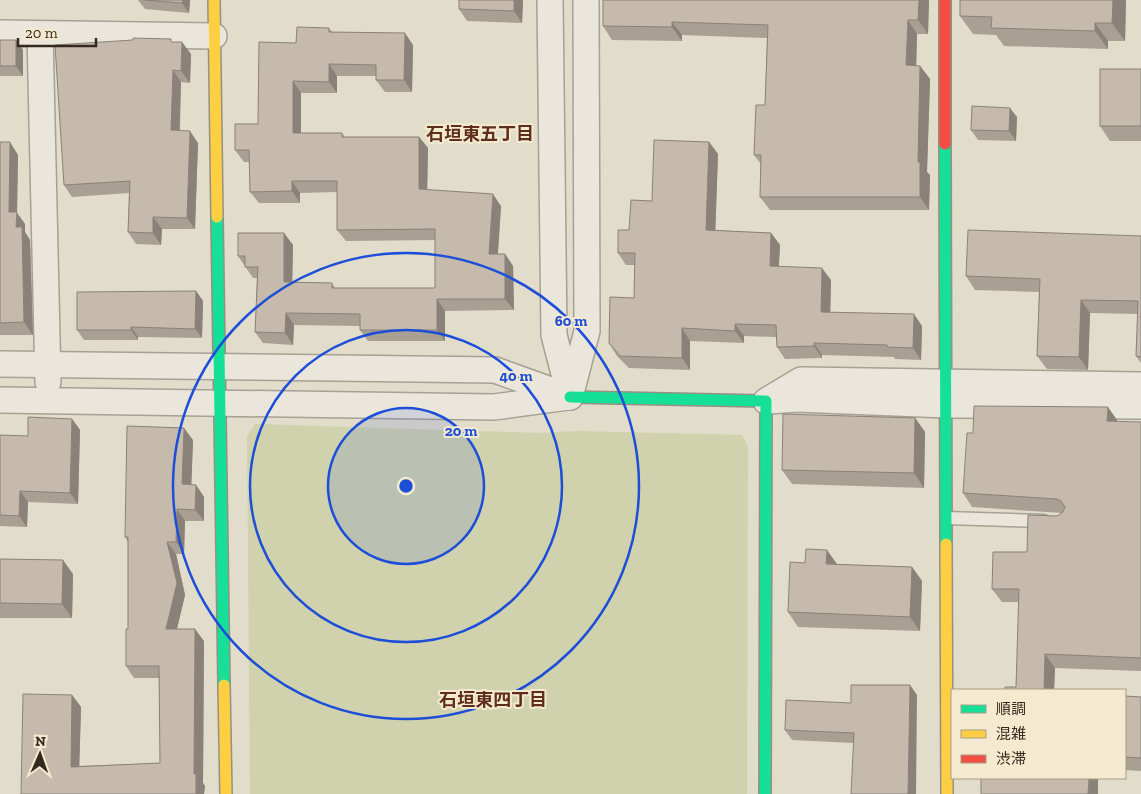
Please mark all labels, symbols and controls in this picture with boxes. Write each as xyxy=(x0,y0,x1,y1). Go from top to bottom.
scale bar xyxy=(18,15,95,47)
text: 20 m xyxy=(25,24,58,42)
district label: 石垣東五丁目 xyxy=(426,123,534,145)
text: 60 m xyxy=(555,312,587,330)
text: 40 m xyxy=(499,367,533,385)
text: 20 m xyxy=(445,422,477,440)
centre of rings xyxy=(397,477,415,495)
district label: 石垣東四丁目 xyxy=(439,689,547,711)
legend xyxy=(951,689,1126,779)
text: 順調 xyxy=(996,700,1026,718)
text: 混雑 xyxy=(996,725,1026,743)
north arrow xyxy=(15,729,65,779)
text: N xyxy=(35,733,46,750)
text: 渋滞 xyxy=(996,750,1026,768)

